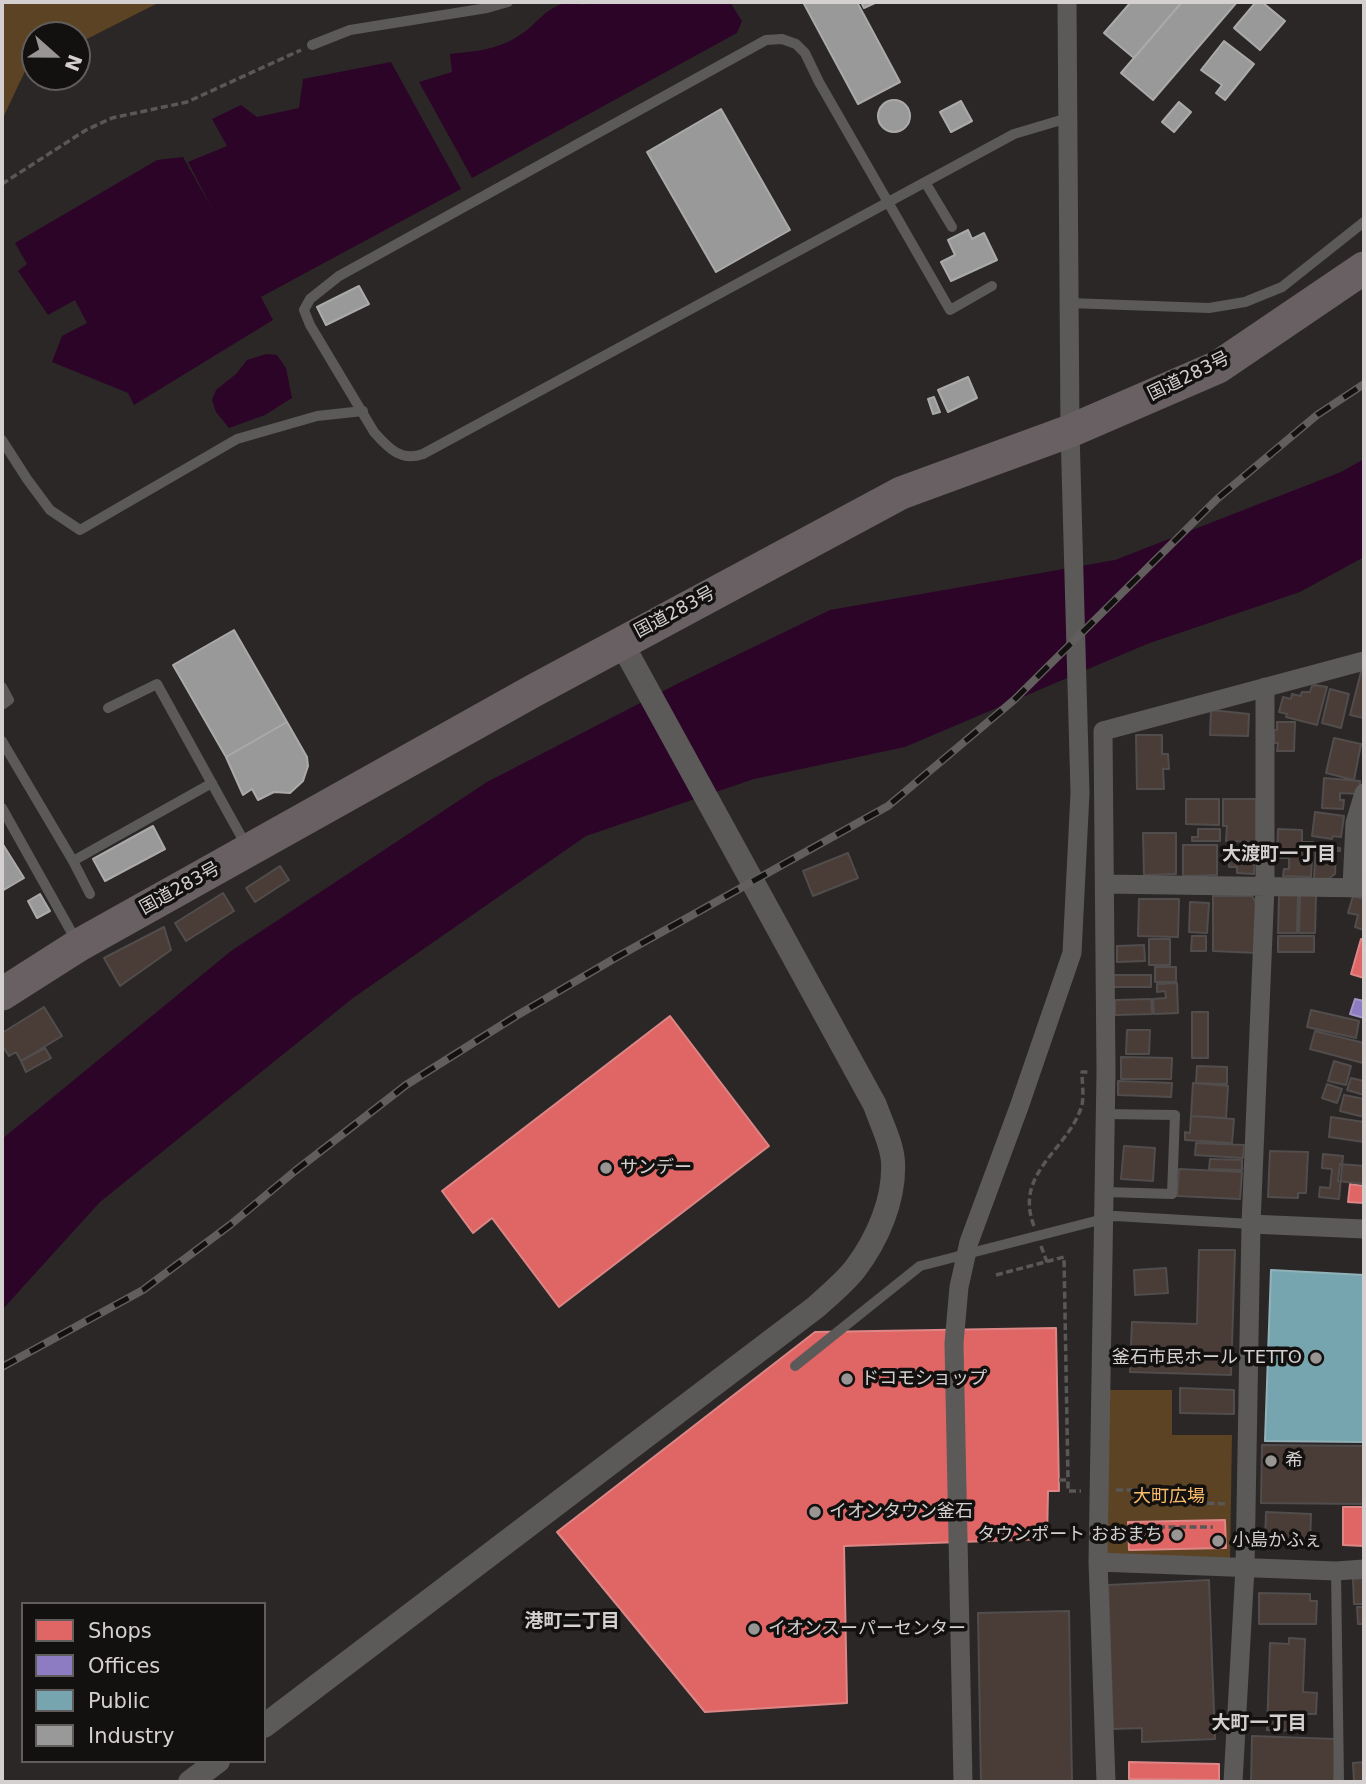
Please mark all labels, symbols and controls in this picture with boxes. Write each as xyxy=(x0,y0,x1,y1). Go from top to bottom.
north arrow xyxy=(21,21,91,91)
text: N xyxy=(61,51,87,74)
street label: 国道283号 xyxy=(1145,348,1233,406)
street label: 国道283号 xyxy=(631,583,719,643)
district label: 大渡町一丁目 xyxy=(1222,844,1336,866)
street label: 国道283号 xyxy=(136,858,224,920)
place label: サンデー xyxy=(620,1157,692,1179)
marker: サンデー xyxy=(598,1160,614,1176)
place label: 釜石市民ホール TETTO xyxy=(1112,1347,1302,1369)
marker: 釜石市民ホール TETTO xyxy=(1308,1350,1324,1366)
place label: ドコモショップ xyxy=(861,1368,987,1390)
marker: ドコモショップ xyxy=(839,1371,855,1387)
place label: 希 xyxy=(1285,1450,1303,1472)
marker: 希 xyxy=(1263,1453,1279,1469)
park label: 大町広場 xyxy=(1133,1486,1205,1508)
place label: イオンタウン釜石 xyxy=(829,1501,973,1523)
marker: イオンタウン釜石 xyxy=(807,1504,823,1520)
place label: タウンポート おおまち xyxy=(977,1524,1163,1546)
marker: タウンポート おおまち xyxy=(1169,1527,1185,1543)
place label: 小島かふぇ xyxy=(1232,1530,1322,1552)
marker: 小島かふぇ xyxy=(1210,1533,1226,1549)
legend xyxy=(21,1602,266,1763)
district label: 港町二丁目 xyxy=(525,1611,619,1633)
place label: イオンスーパーセンター xyxy=(768,1618,966,1640)
text: Shops xyxy=(88,1619,152,1643)
marker: イオンスーパーセンター xyxy=(746,1621,762,1637)
text: Offices xyxy=(88,1654,160,1678)
text: Public xyxy=(88,1689,150,1713)
district label: 大町一丁目 xyxy=(1212,1713,1306,1735)
text: Industry xyxy=(88,1724,174,1748)

